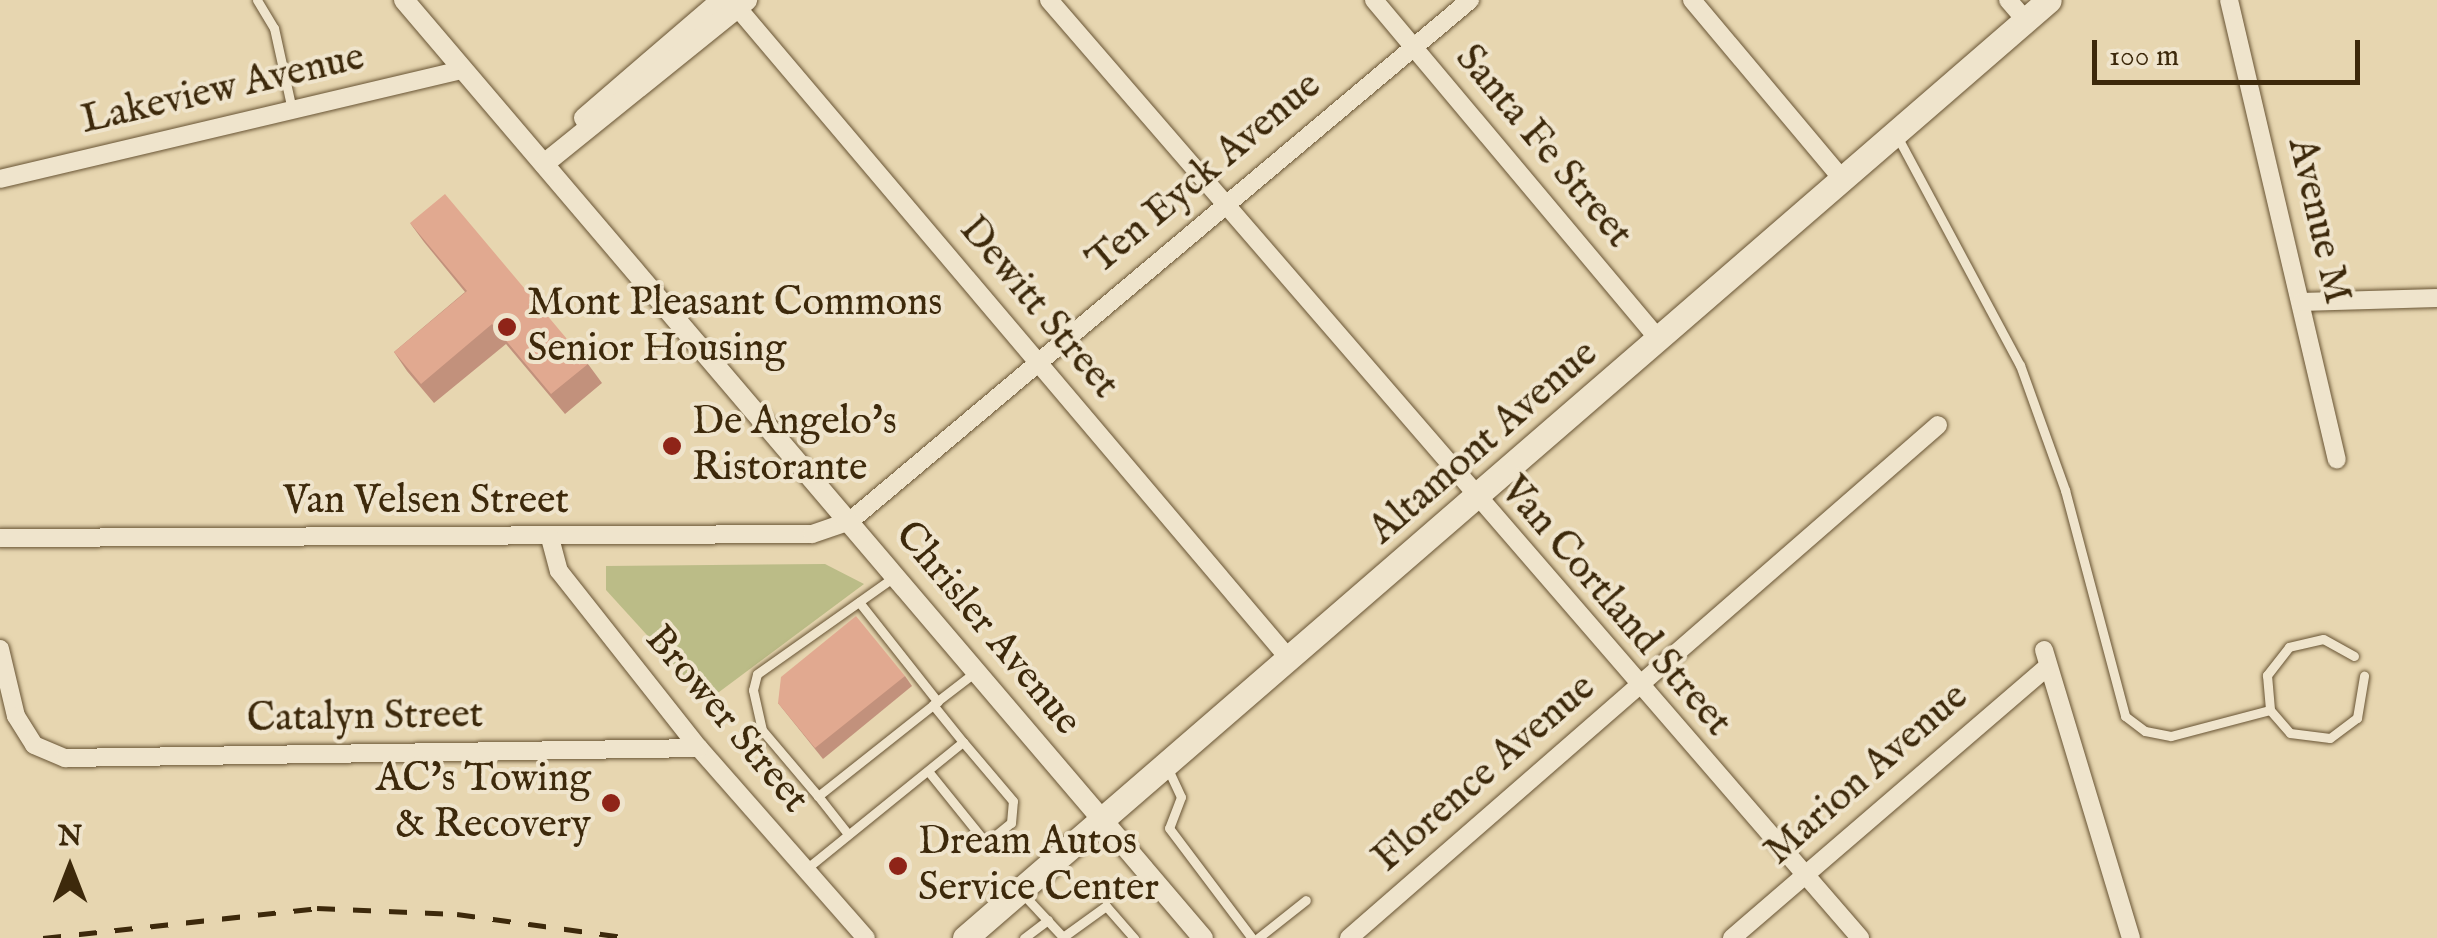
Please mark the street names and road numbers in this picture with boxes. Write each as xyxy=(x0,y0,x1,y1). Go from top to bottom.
street label: Lakeview Avenue xyxy=(77,34,369,146)
street label: Santa Fe Street xyxy=(1444,36,1642,258)
street label: Ten Eyck Avenue xyxy=(1079,62,1331,286)
street label: Avenue M xyxy=(2276,133,2360,309)
street label: Dewitt Street xyxy=(948,207,1128,409)
street label: Altamont Avenue xyxy=(1360,331,1608,555)
street label: Van Cortland Street xyxy=(1489,467,1741,747)
street label: Van Velsen Street xyxy=(283,478,569,526)
street label: Chrisler Avenue xyxy=(884,512,1090,746)
street label: Brower Street xyxy=(634,617,818,823)
street label: Florence Avenue xyxy=(1364,665,1606,883)
street label: Marion Avenue xyxy=(1755,674,1979,876)
street label: Catalyn Street xyxy=(246,692,484,744)

